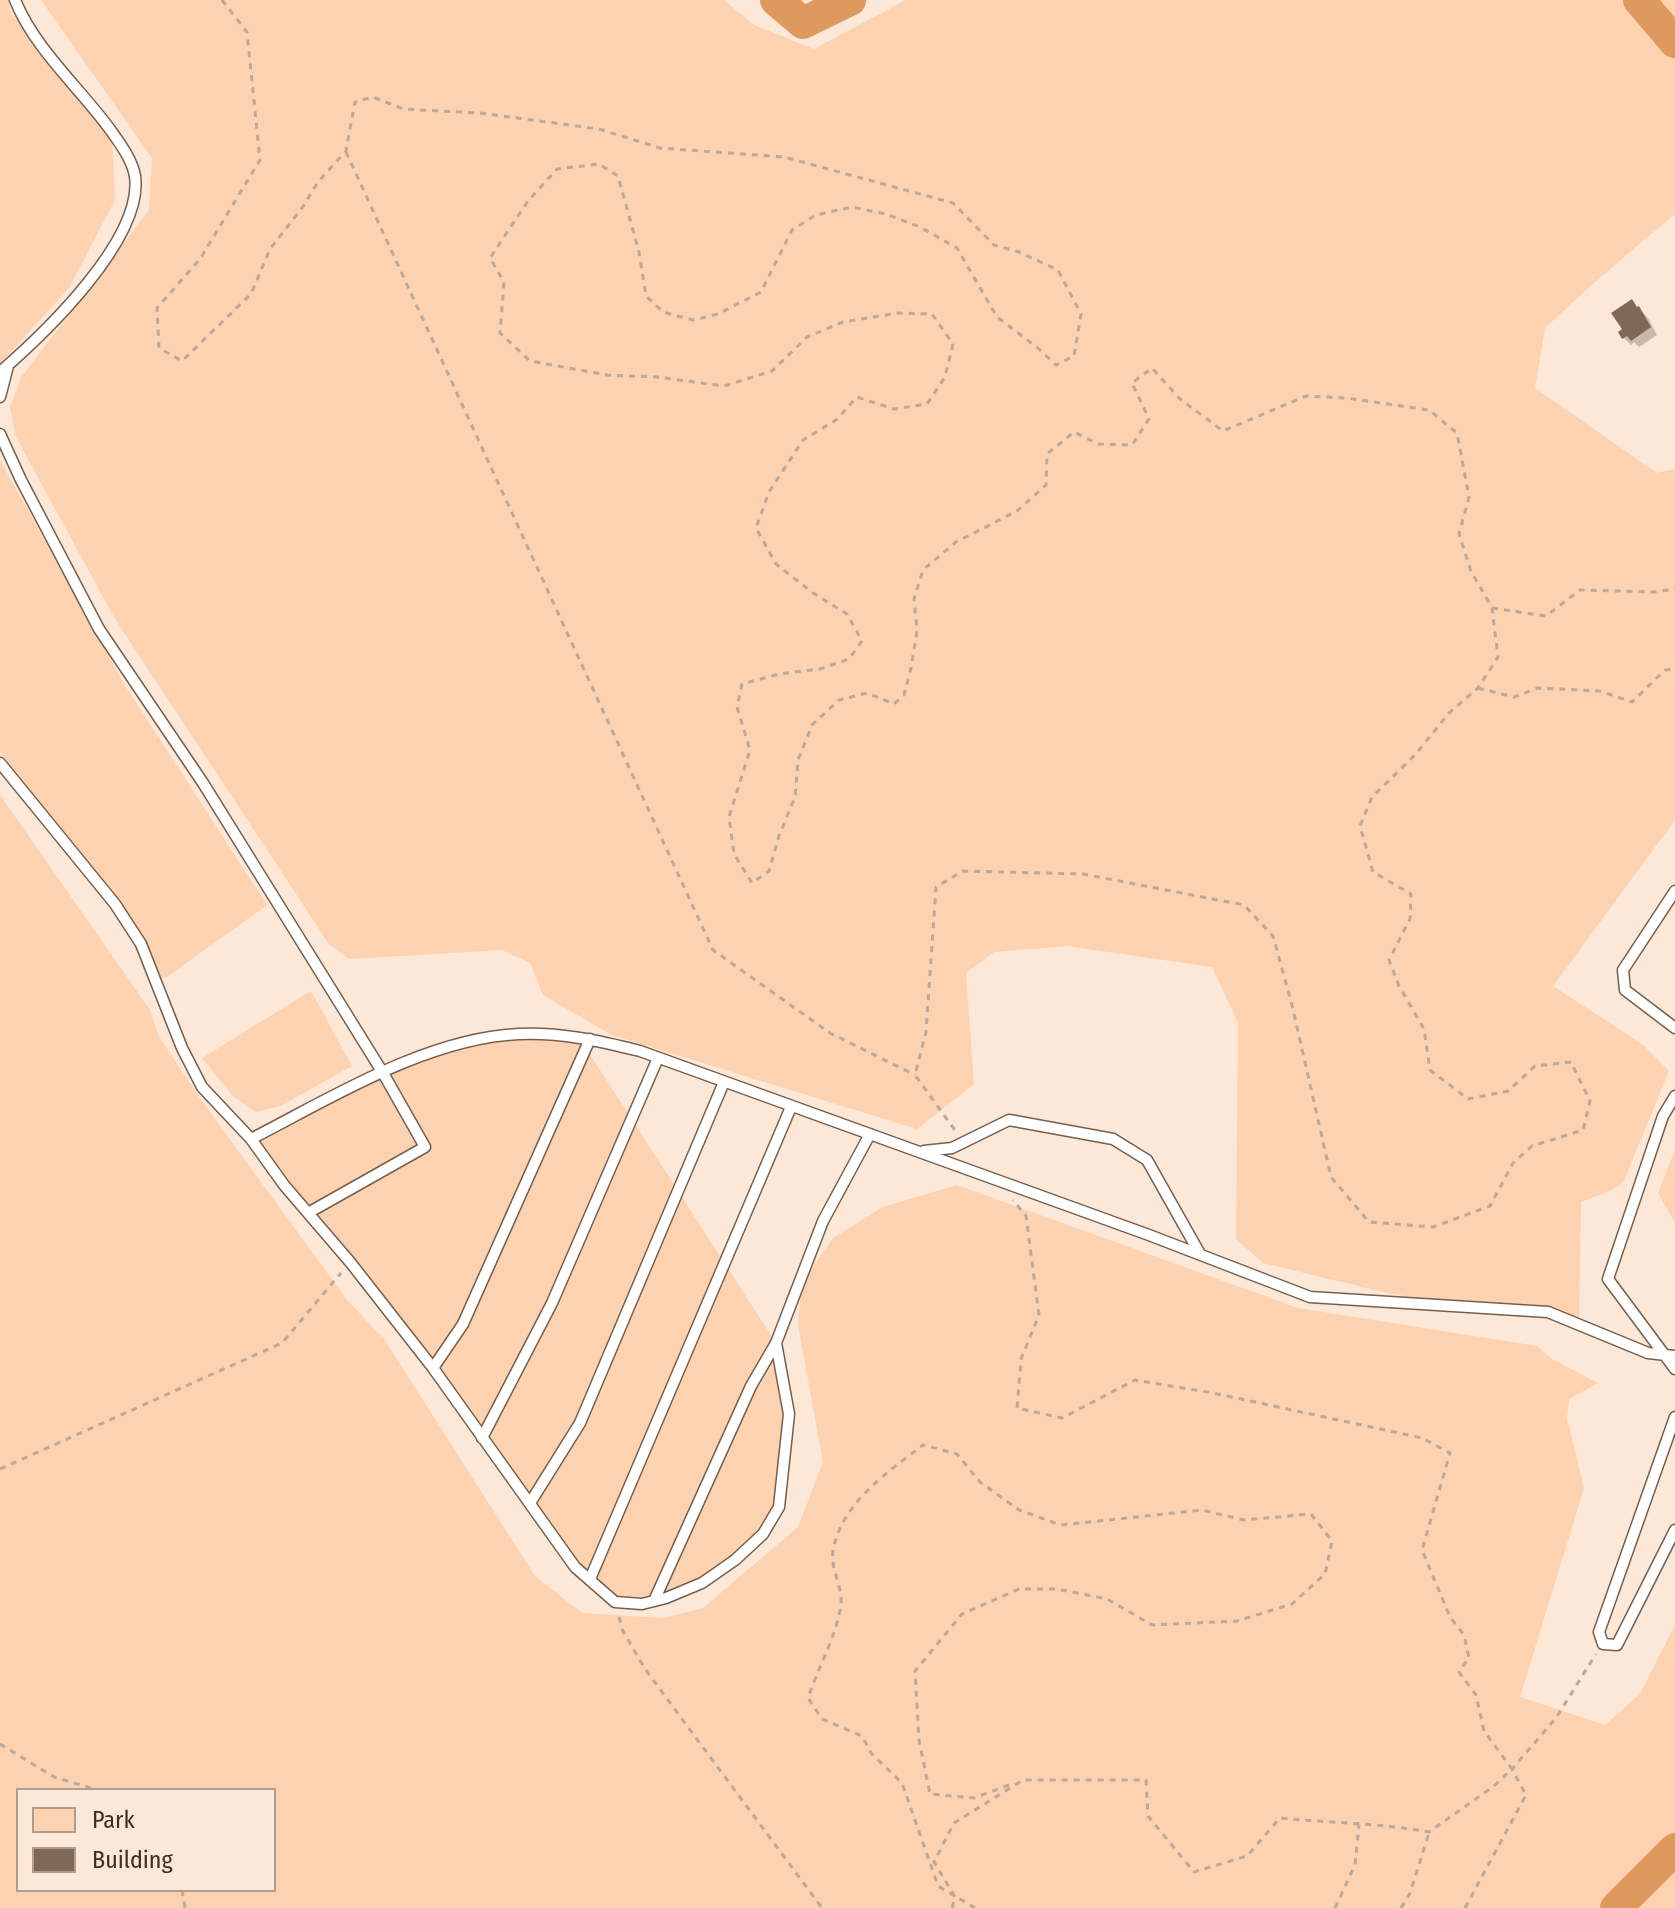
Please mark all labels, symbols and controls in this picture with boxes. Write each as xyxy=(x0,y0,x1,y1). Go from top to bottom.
legend xyxy=(16,1788,276,1892)
text: Park xyxy=(92,1806,135,1834)
text: Building xyxy=(92,1846,173,1874)

